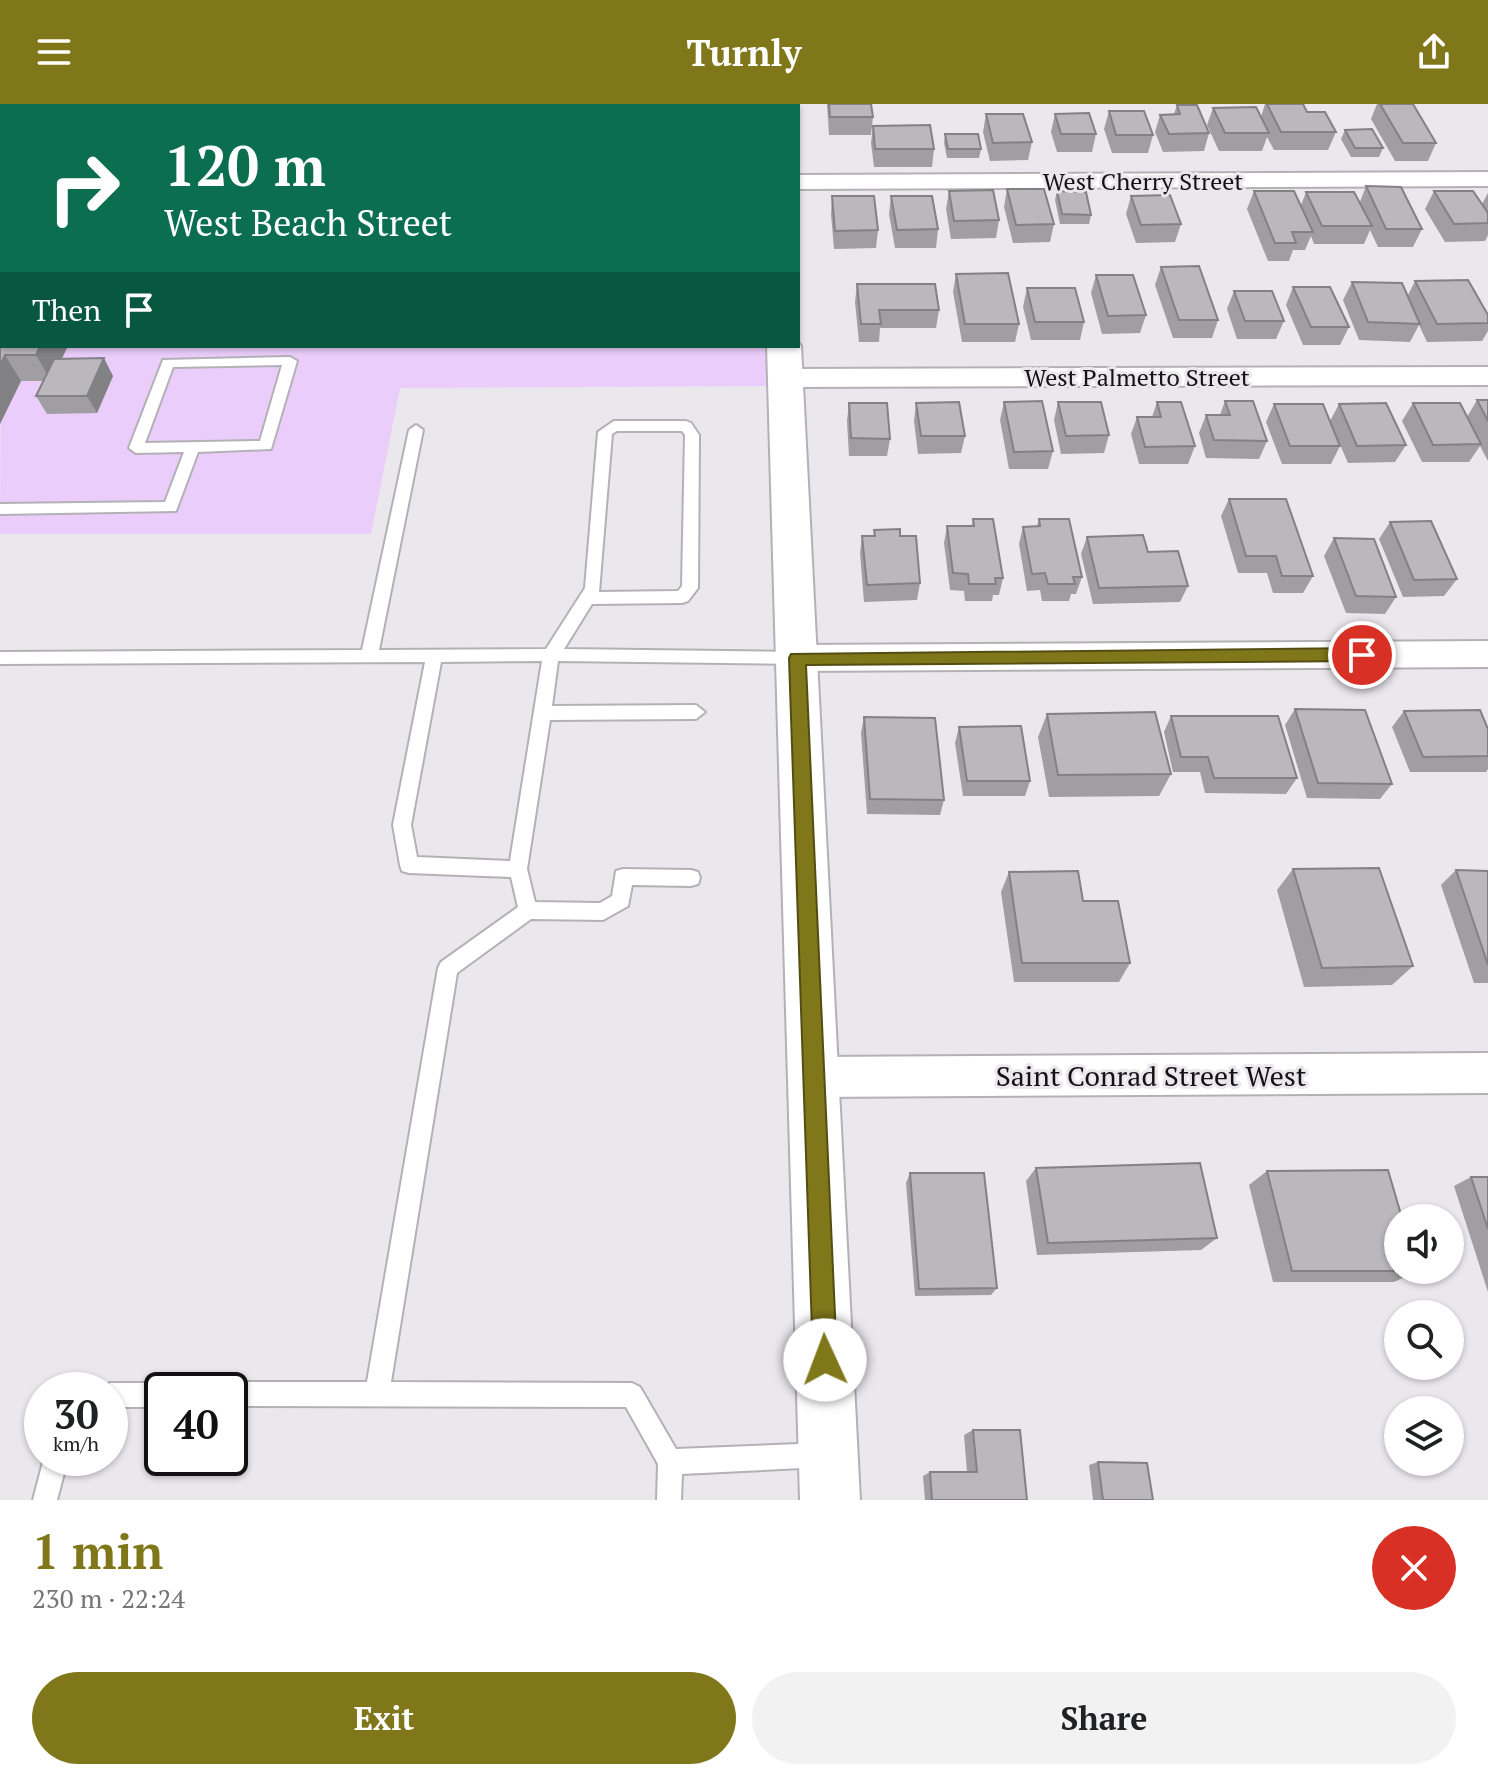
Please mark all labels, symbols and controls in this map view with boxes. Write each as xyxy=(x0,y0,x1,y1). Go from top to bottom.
text: Turnly xyxy=(687,29,801,76)
icon: menu xyxy=(32,30,76,74)
icon: share xyxy=(1412,30,1456,74)
text: 120 m xyxy=(164,128,326,202)
icon: right xyxy=(32,136,136,240)
street label: West Cherry Street xyxy=(1043,165,1243,197)
text: West Beach Street xyxy=(164,199,452,246)
icon: arrive xyxy=(117,288,161,332)
text: Then xyxy=(32,290,101,330)
street label: West Palmetto Street xyxy=(1024,361,1250,393)
pin xyxy=(1328,621,1396,689)
icon: arrive xyxy=(1340,633,1384,677)
street label: Saint Conrad Street West xyxy=(996,1057,1307,1094)
map controls xyxy=(1384,1204,1464,1476)
button: sound xyxy=(1384,1204,1464,1284)
button: search xyxy=(1384,1300,1464,1380)
position arrow xyxy=(783,1318,867,1402)
speed limit sign: 40 xyxy=(144,1372,248,1476)
text: 30 xyxy=(53,1387,99,1440)
button: layers xyxy=(1384,1396,1464,1476)
text: km/h xyxy=(53,1430,99,1457)
text: 1 min xyxy=(32,1519,163,1583)
button: close xyxy=(1372,1526,1456,1610)
text: 230 m · 22:24 xyxy=(32,1581,185,1615)
button: Exit xyxy=(32,1672,736,1764)
button: Share xyxy=(752,1672,1456,1764)

